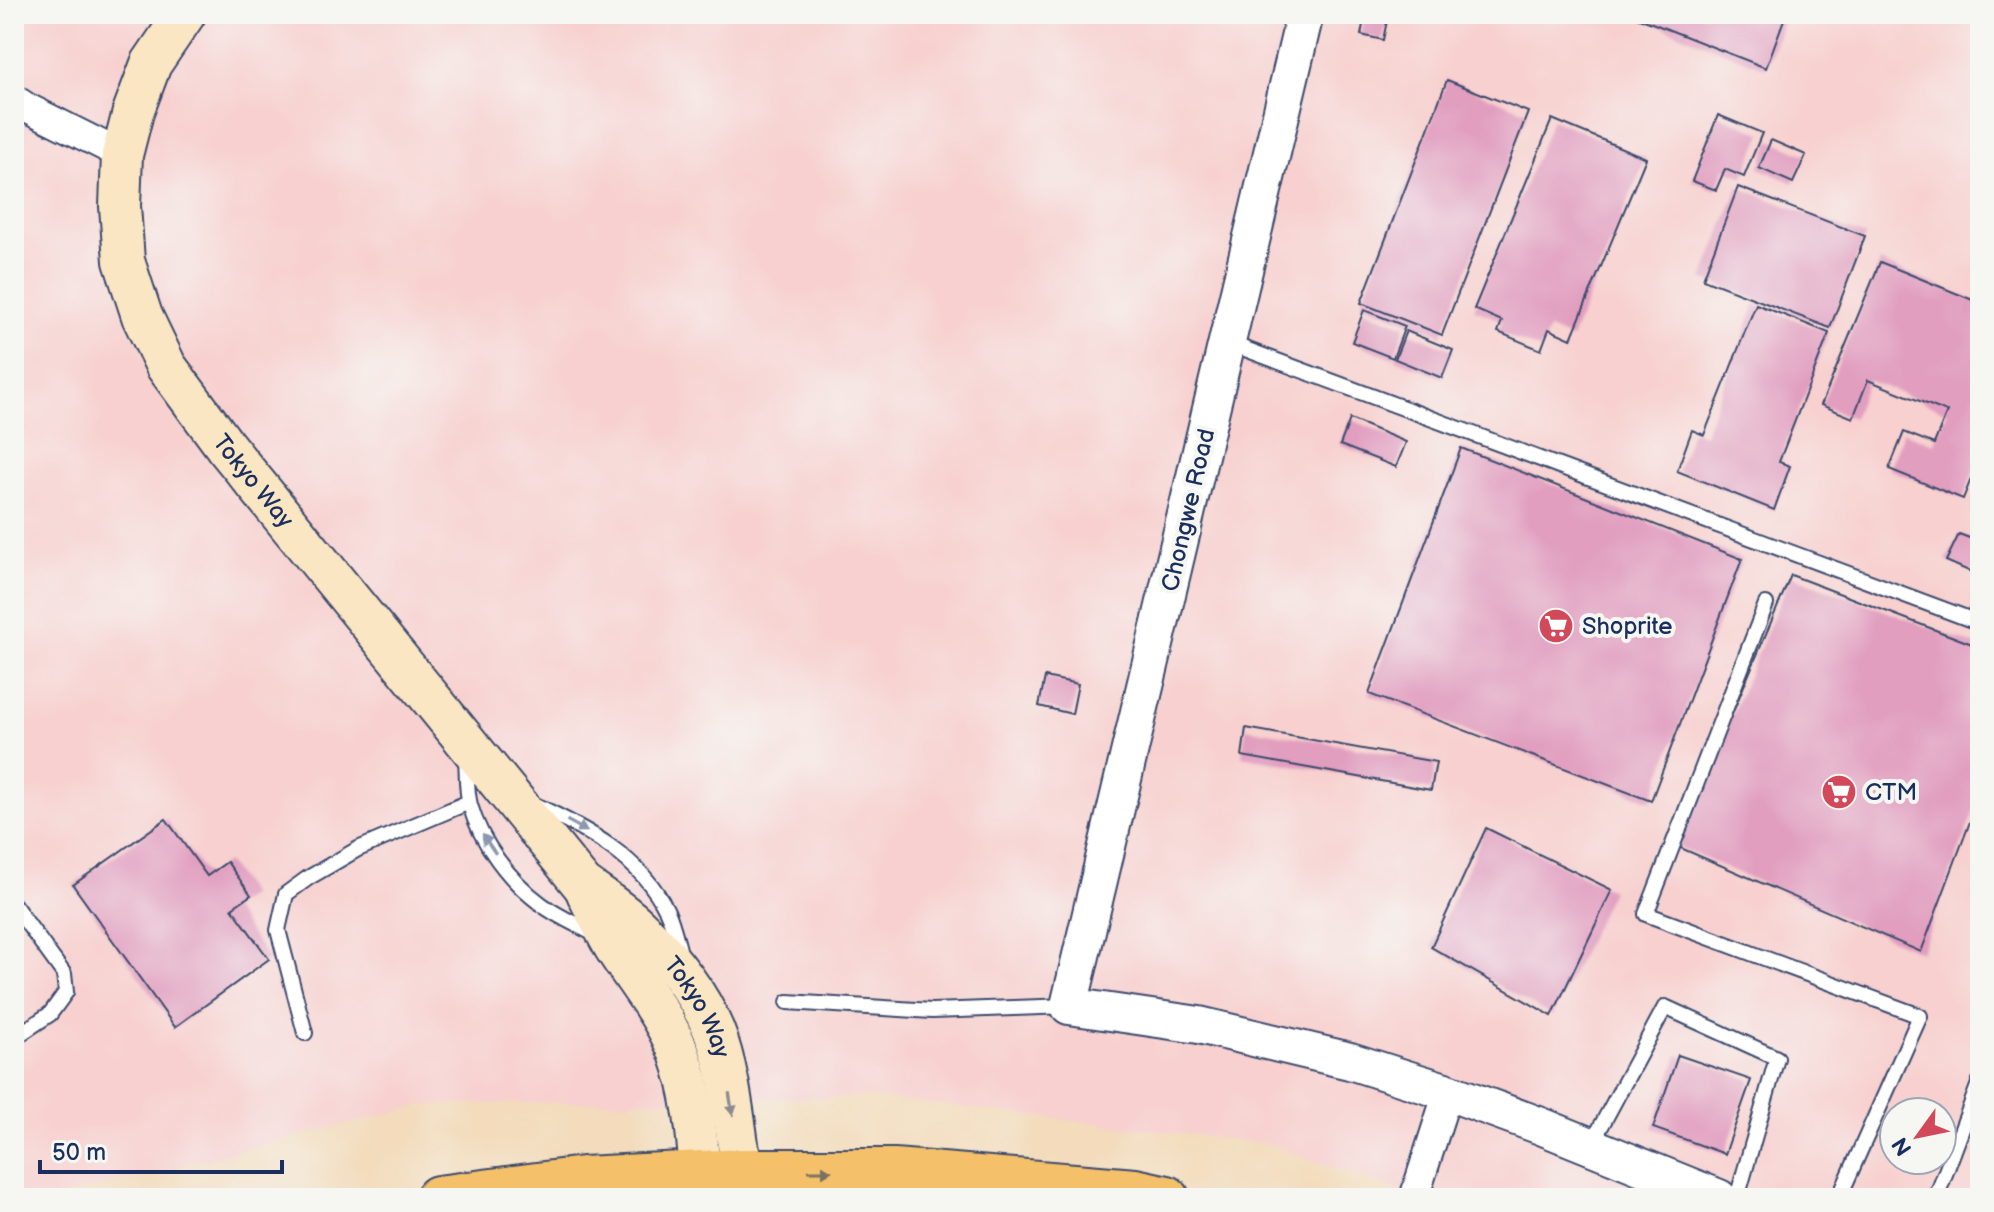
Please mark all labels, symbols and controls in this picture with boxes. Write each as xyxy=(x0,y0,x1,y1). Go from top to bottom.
street label: Chongwe Road xyxy=(1156,426,1221,594)
street label: Tokyo Way xyxy=(206,429,300,534)
supermarket icon: Shoprite xyxy=(1537,607,1575,645)
place label: Shoprite xyxy=(1582,612,1673,641)
supermarket icon: CTM xyxy=(1820,773,1858,811)
place label: CTM xyxy=(1865,778,1917,807)
one-way arrow xyxy=(566,819,589,833)
one-way arrow xyxy=(481,834,496,855)
street label: Tokyo Way xyxy=(658,951,736,1061)
one-way arrow xyxy=(725,1092,737,1117)
north arrow xyxy=(1878,1096,1958,1176)
scale bar xyxy=(40,1124,282,1174)
text: N xyxy=(1887,1132,1918,1160)
text: 50 m xyxy=(52,1138,106,1167)
one-way arrow xyxy=(808,1165,833,1177)

